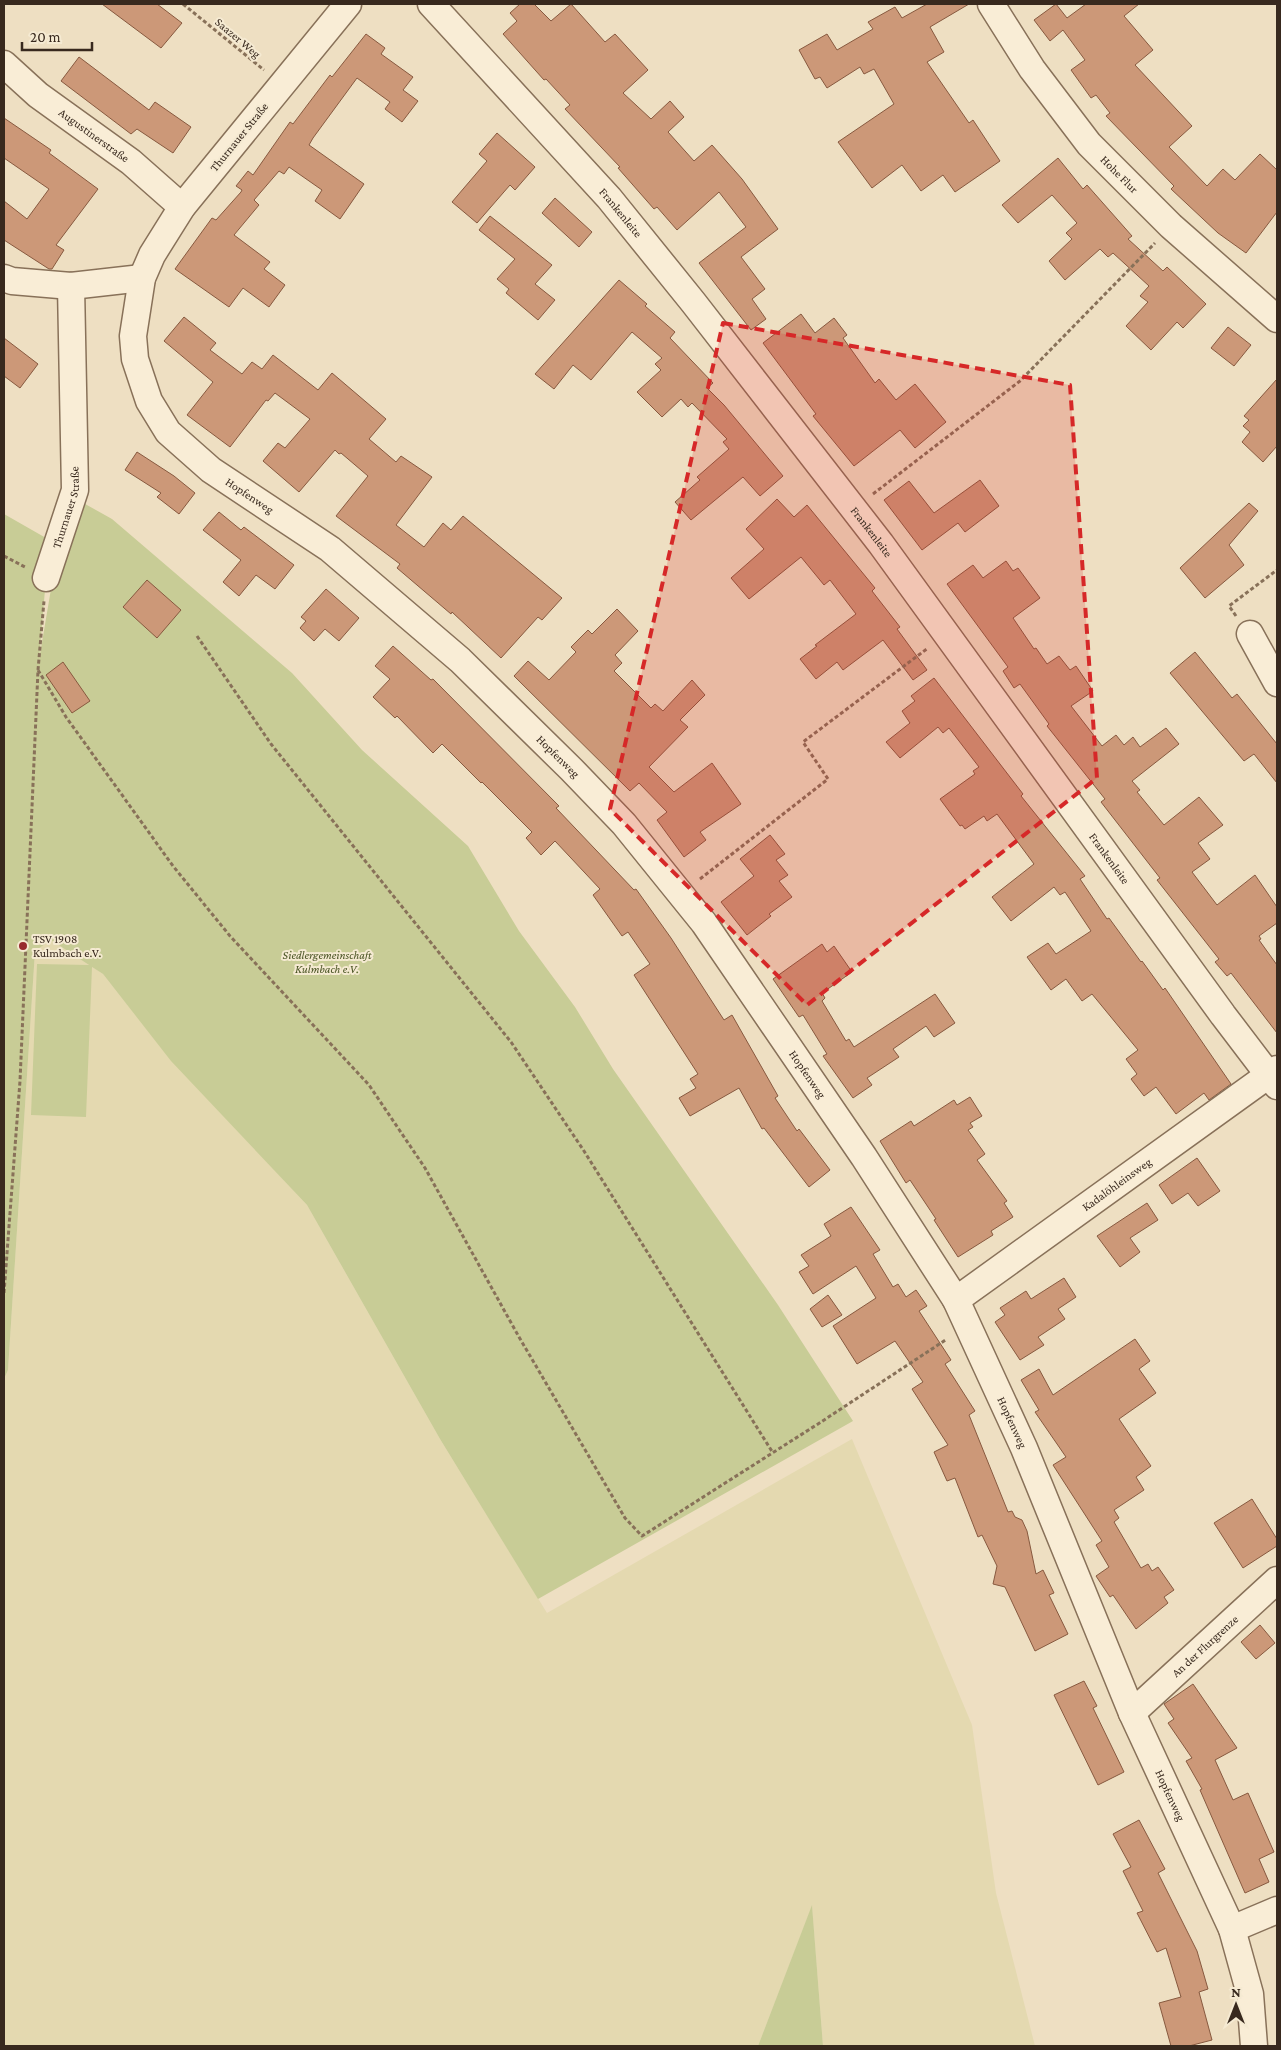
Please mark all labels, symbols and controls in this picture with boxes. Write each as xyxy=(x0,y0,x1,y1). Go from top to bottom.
street label: Saazer Weg xyxy=(212,15,264,61)
scale bar xyxy=(22,20,92,52)
text: 20 m xyxy=(30,29,61,45)
street label: Thurnauer Straße xyxy=(207,100,271,174)
street label: Augustinerstraße xyxy=(56,105,132,165)
street label: Hohe Flur xyxy=(1098,153,1142,197)
street label: Frankenleite xyxy=(596,185,645,240)
street label: Thurnauer Straße xyxy=(49,466,82,550)
street label: Hopfenweg xyxy=(223,475,277,517)
street label: Frankenleite xyxy=(848,504,895,560)
street label: Hopfenweg xyxy=(534,732,583,781)
street label: Frankenleite xyxy=(1086,830,1133,887)
place label: TSV 1908 Kulmbach e.V. xyxy=(33,932,101,960)
marker: TSV 1908 Kulmbach e.V. xyxy=(17,940,29,952)
park label: Siedlergemeinschaft Kulmbach e.V. xyxy=(283,948,372,976)
street label: Hopfenweg xyxy=(786,1048,829,1101)
street label: Kadalöhleinsweg xyxy=(1079,1155,1154,1214)
street label: Hopfenweg xyxy=(994,1394,1030,1451)
street label: An der Flurgrenze xyxy=(1169,1612,1241,1680)
street label: Hopfenweg xyxy=(1152,1767,1188,1823)
north arrow xyxy=(1211,1980,1261,2030)
text: N xyxy=(1231,1984,1241,2000)

